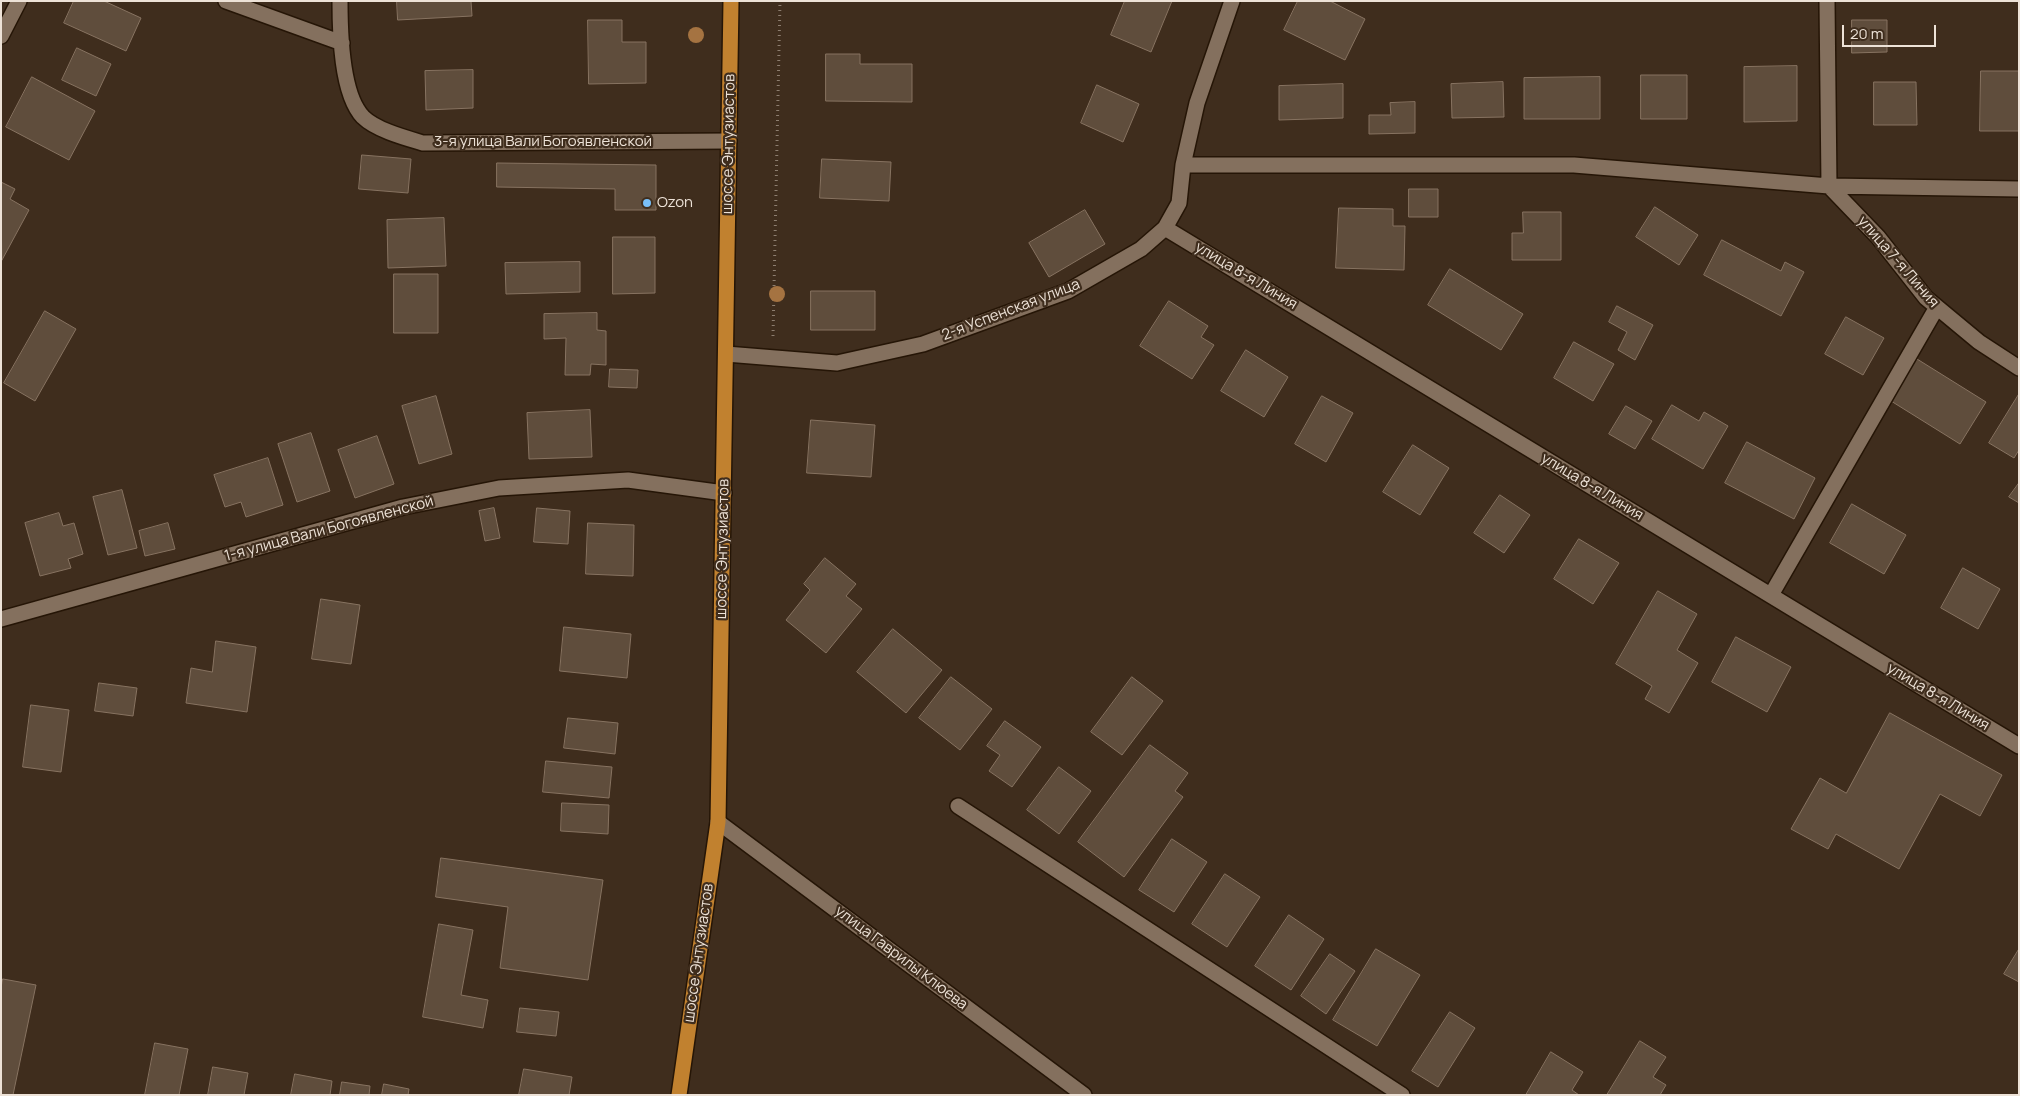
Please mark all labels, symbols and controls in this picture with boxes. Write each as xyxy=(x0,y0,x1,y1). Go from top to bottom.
scale bar xyxy=(1845,15,1939,47)
text: 20 m xyxy=(1850,23,1883,44)
street label: шоссе Энтузиастов xyxy=(719,74,739,214)
street label: 3-я улица Вали Богоявленской xyxy=(434,133,652,151)
place label: Ozon xyxy=(657,194,693,212)
marker: Ozon xyxy=(641,197,653,209)
street label: улица 7-я Линия xyxy=(1853,213,1943,311)
street label: улица 8-я Линия xyxy=(1191,238,1301,314)
street label: 2-я Успенская улица xyxy=(939,275,1083,345)
street label: улица 8-я Линия xyxy=(1537,449,1647,525)
street label: шоссе Энтузиастов xyxy=(713,479,733,619)
street label: 1-я улица Вали Богоявленской xyxy=(222,492,436,566)
street label: улица 8-я Линия xyxy=(1883,659,1993,735)
street label: шоссе Энтузиастов xyxy=(680,882,718,1024)
street label: улица Гаврилы Клюева xyxy=(831,902,971,1014)

